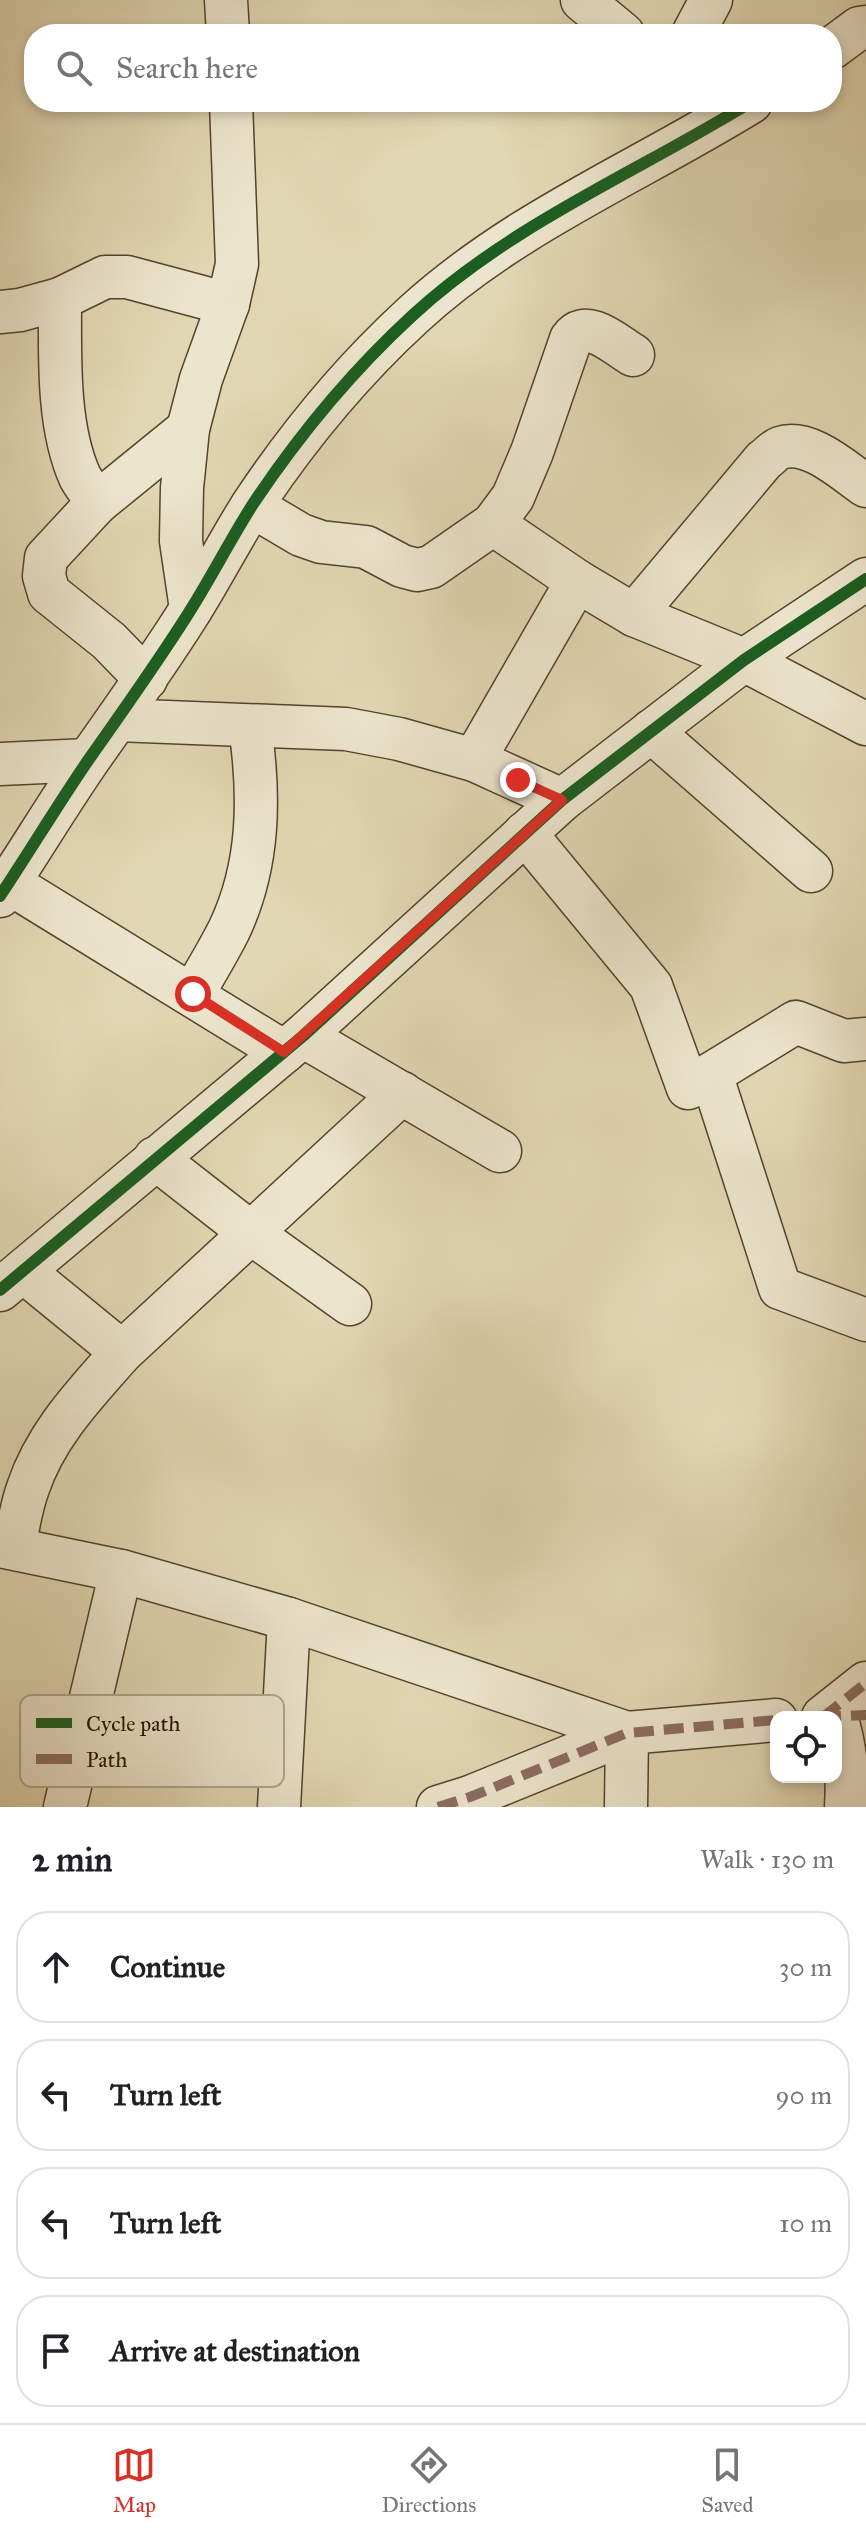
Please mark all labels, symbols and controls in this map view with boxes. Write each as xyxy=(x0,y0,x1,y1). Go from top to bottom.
search box xyxy=(24,24,842,112)
icon: search xyxy=(52,46,96,90)
text: Search here xyxy=(116,50,258,86)
route end xyxy=(500,762,536,798)
route start xyxy=(175,976,211,1012)
legend xyxy=(20,1695,284,1787)
text: Cycle path xyxy=(86,1710,181,1737)
map controls xyxy=(770,1711,842,1783)
button: locate xyxy=(770,1711,842,1783)
text: Path xyxy=(86,1746,128,1773)
text: 2 min xyxy=(32,1839,112,1880)
text: Walk · 130 m xyxy=(700,1843,834,1875)
icon: ahead xyxy=(34,1945,78,1989)
text: Continue xyxy=(110,1949,225,1985)
text: 30 m xyxy=(779,1951,832,1983)
icon: left xyxy=(34,2073,78,2117)
text: Turn left xyxy=(110,2077,221,2113)
text: 90 m xyxy=(775,2079,832,2111)
icon: left xyxy=(34,2201,78,2245)
text: Turn left xyxy=(110,2205,221,2241)
text: 10 m xyxy=(779,2207,832,2239)
icon: arrive xyxy=(34,2329,78,2373)
text: Arrive at destination xyxy=(110,2333,360,2369)
tab: Map xyxy=(112,2443,156,2518)
tab: Directions xyxy=(381,2443,476,2518)
tab: Saved xyxy=(701,2443,753,2518)

